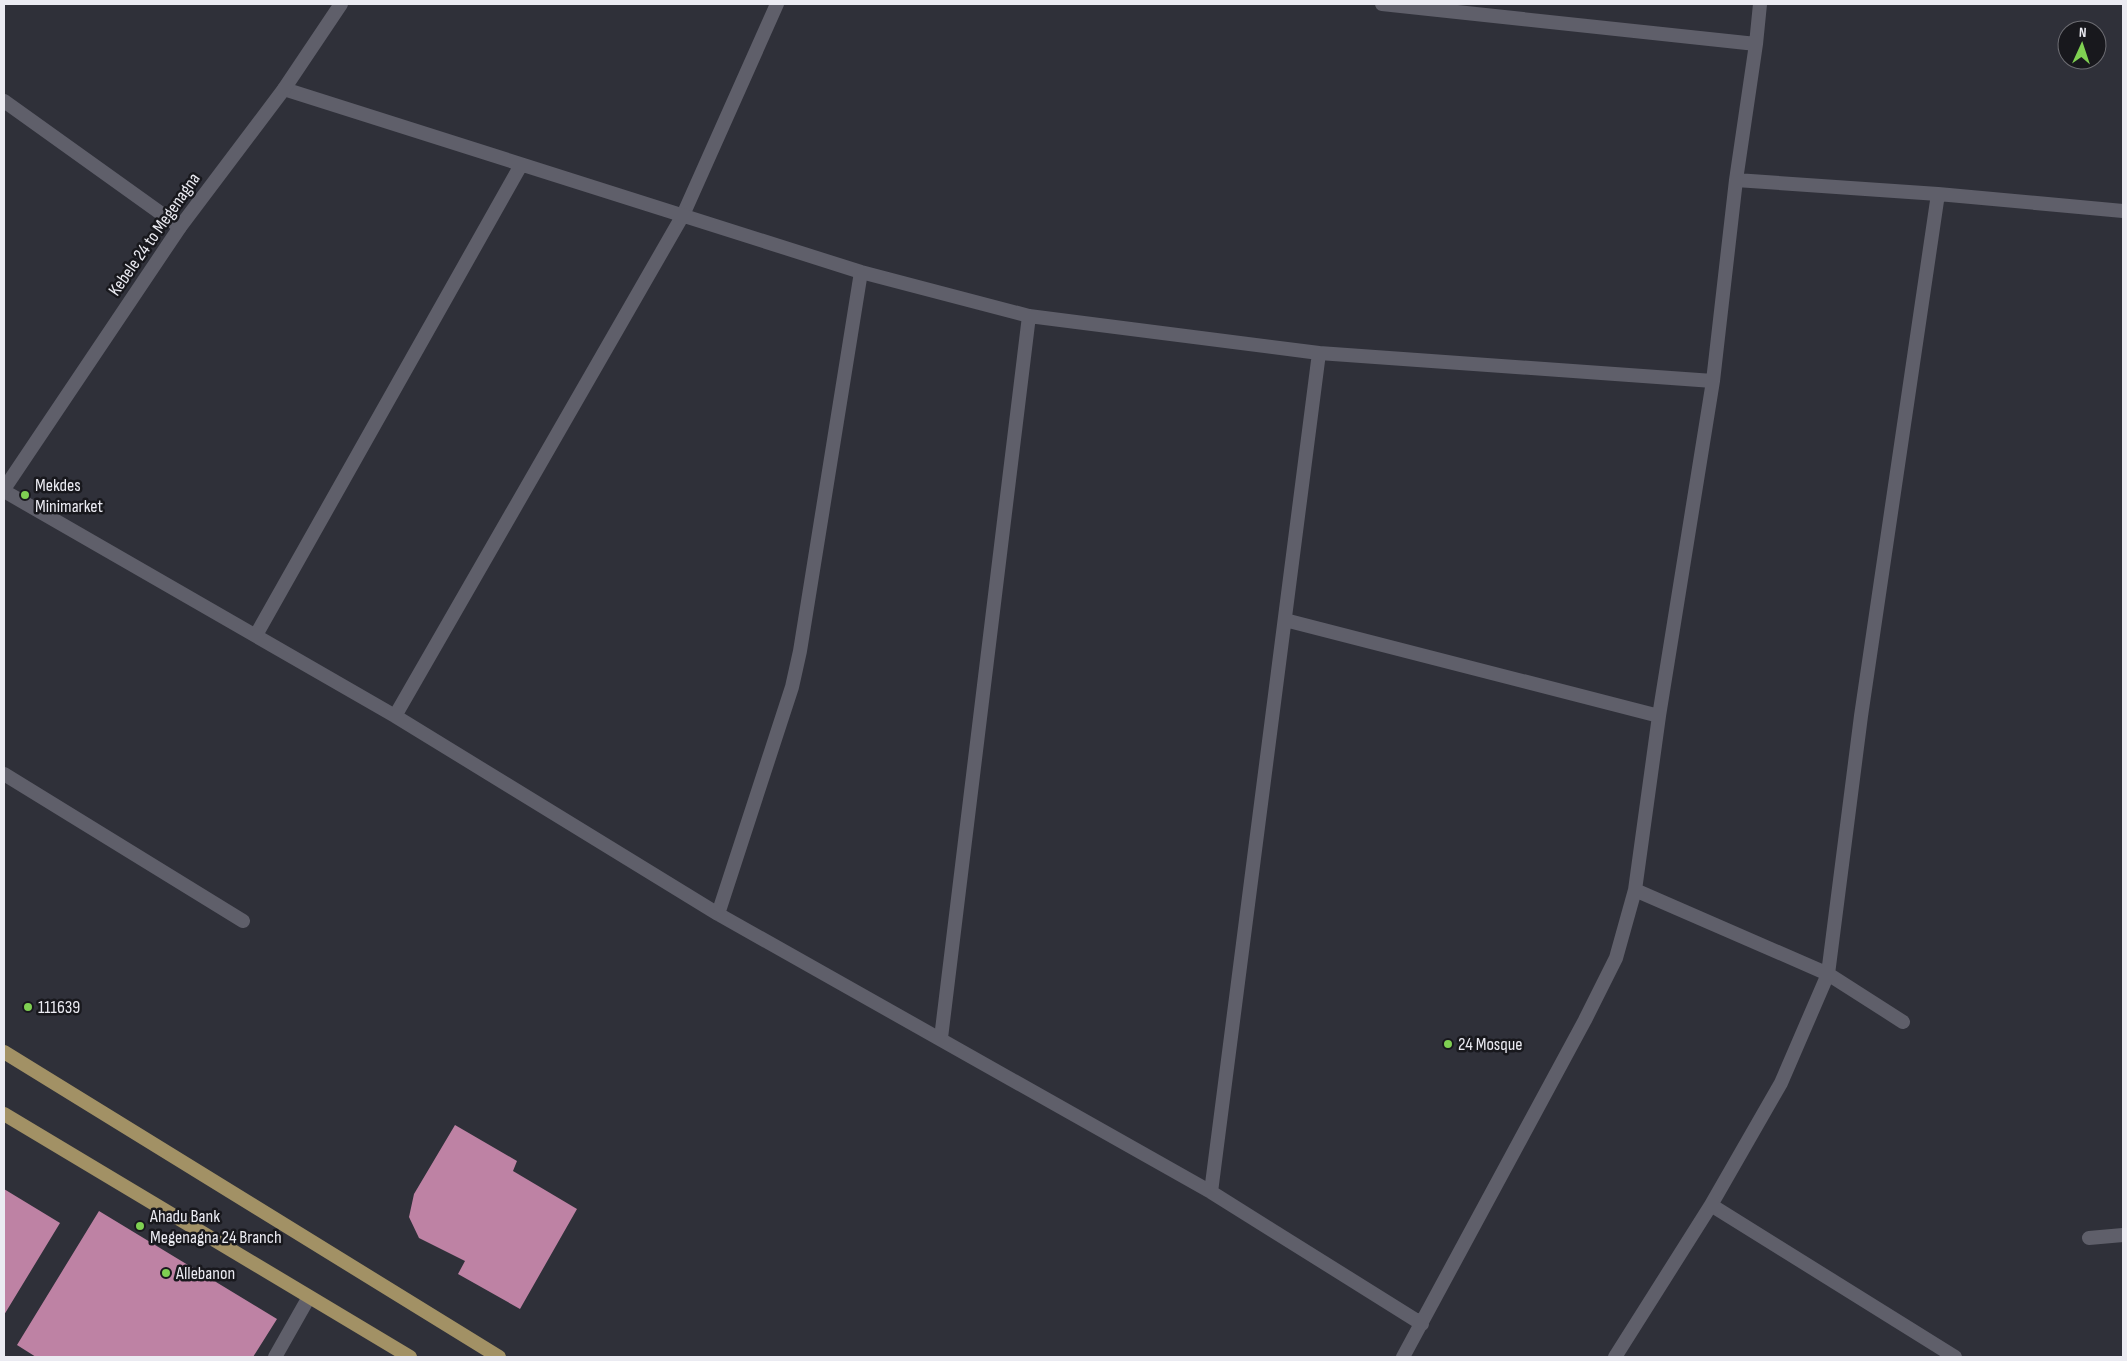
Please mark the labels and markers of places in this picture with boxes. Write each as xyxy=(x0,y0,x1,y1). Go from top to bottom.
place label: Mekdes Minimarket xyxy=(35,475,104,517)
marker: Mekdes Minimarket xyxy=(19,489,31,501)
place label: 111639 xyxy=(38,997,80,1018)
marker: 111639 xyxy=(22,1001,34,1013)
place label: 24 Mosque xyxy=(1458,1034,1523,1055)
marker: 24 Mosque xyxy=(1442,1038,1454,1050)
place label: Ahadu Bank Megenagna 24 Branch xyxy=(149,1206,282,1248)
marker: Ahadu Bank Megenagna 24 Branch xyxy=(134,1220,146,1232)
place label: Allebanon xyxy=(175,1263,235,1284)
marker: Allebanon xyxy=(160,1267,172,1279)

